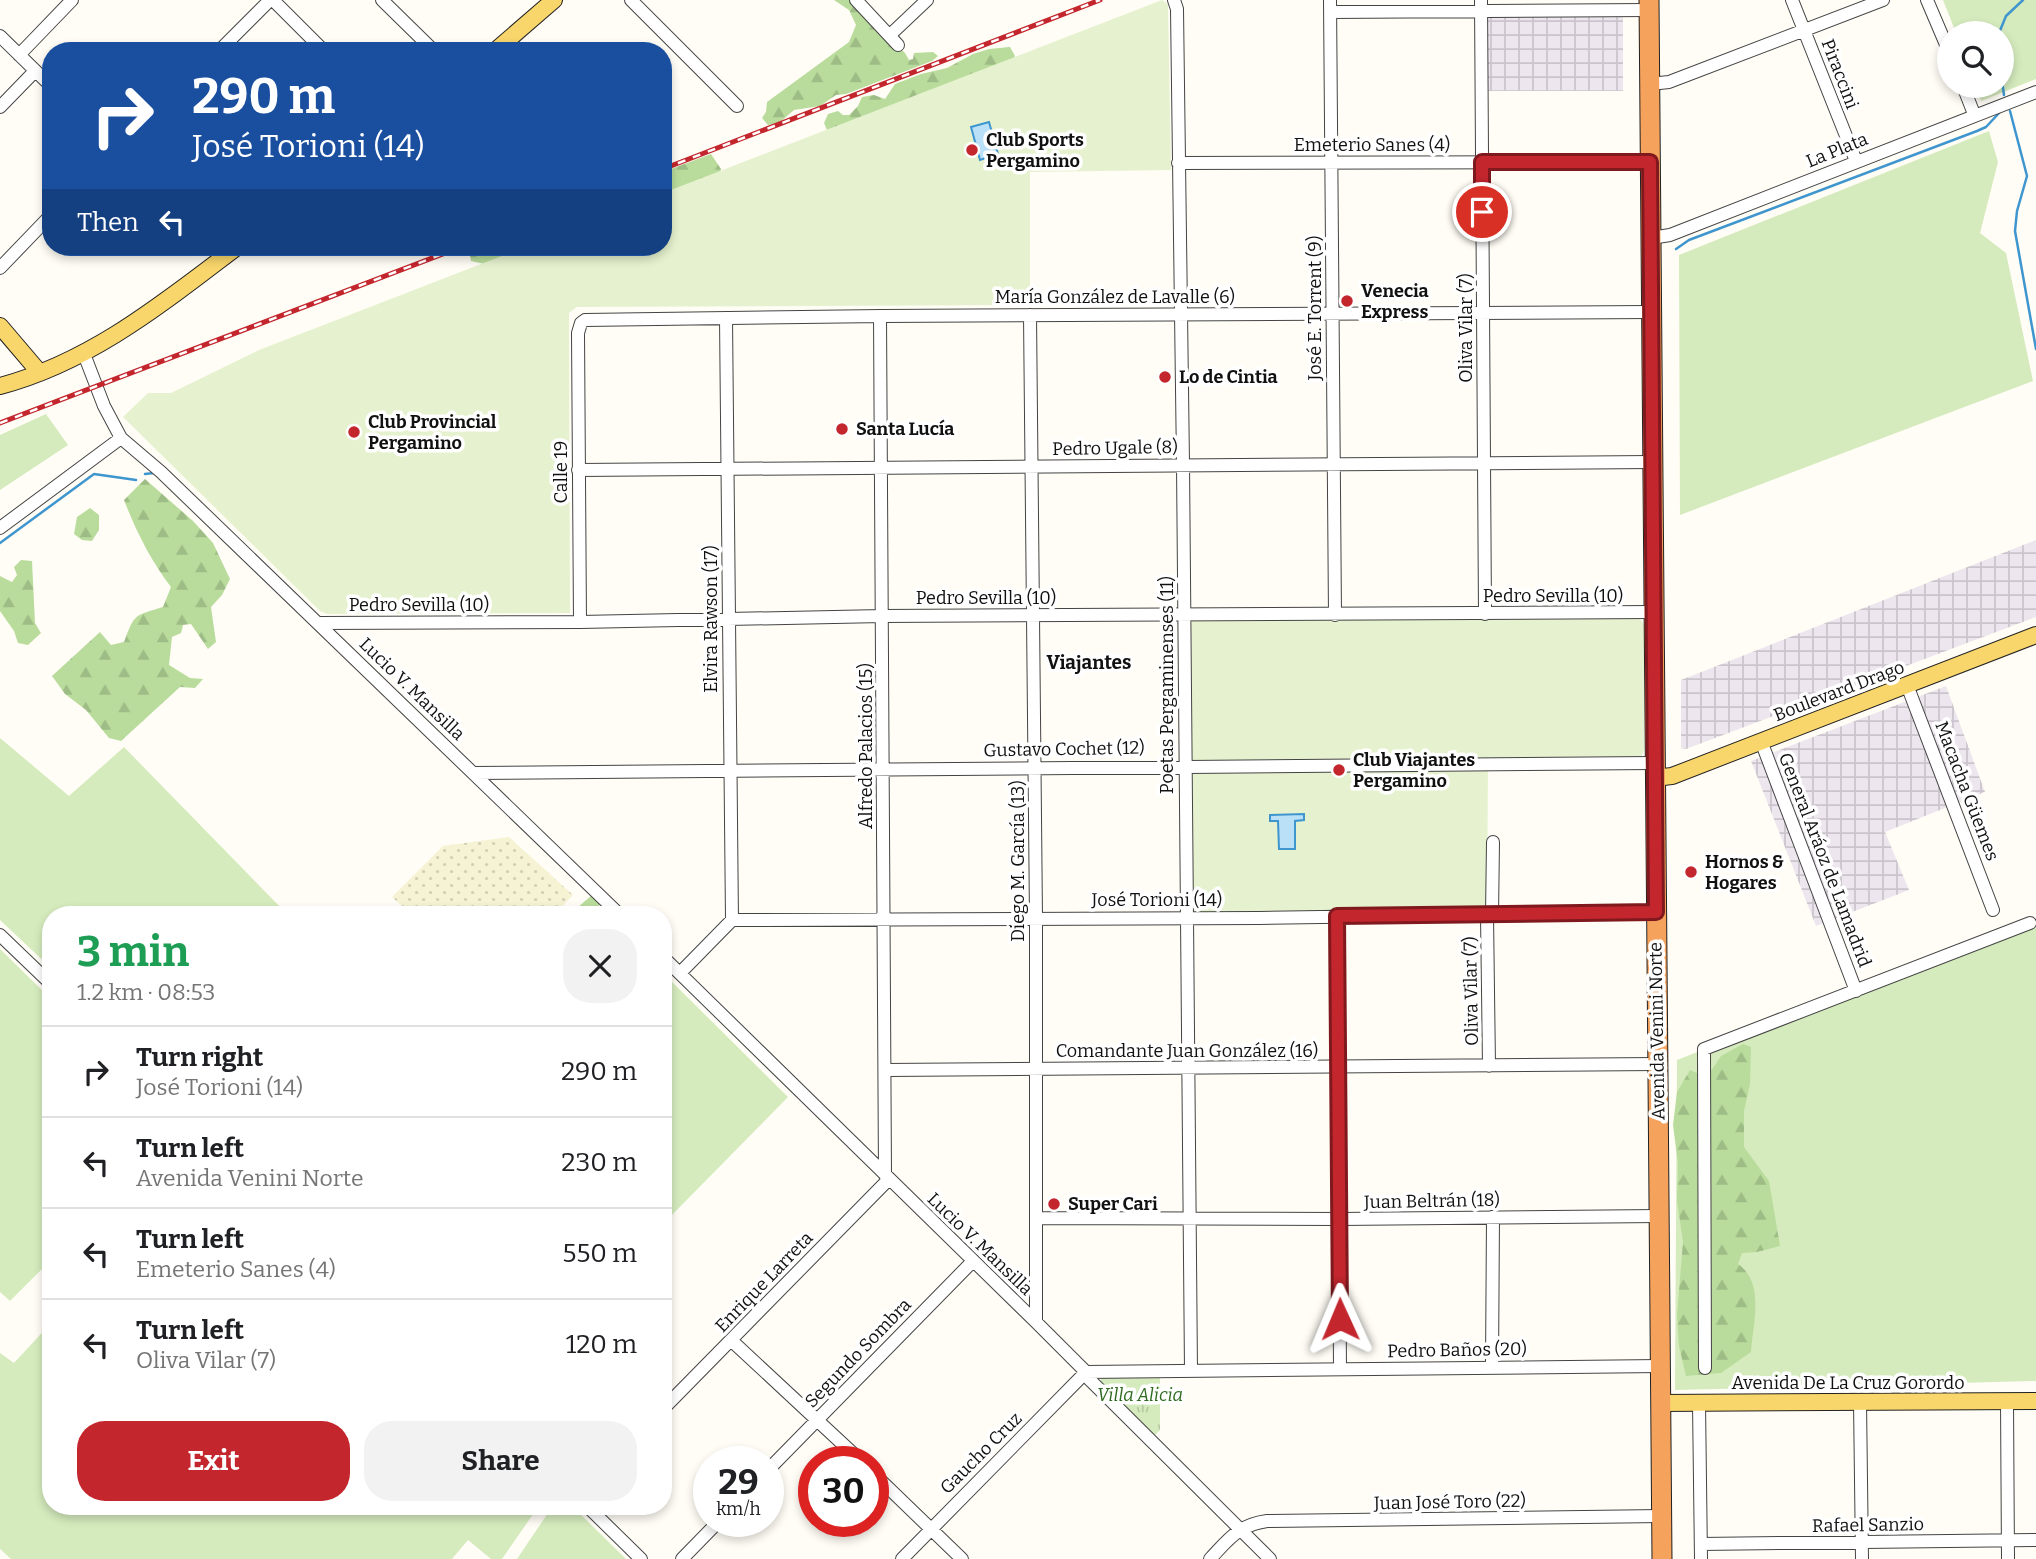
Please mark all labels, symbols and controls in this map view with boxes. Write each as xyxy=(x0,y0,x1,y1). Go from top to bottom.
map controls xyxy=(1937,21,2014,98)
button: search xyxy=(1937,21,2014,98)
street label: Piraccini xyxy=(1817,36,1863,112)
text: 290 m xyxy=(192,67,335,126)
icon: right xyxy=(77,70,168,161)
text: José Torioni (14) xyxy=(192,127,425,165)
street label: La Plata xyxy=(1803,128,1871,172)
place label: Club Sports Pergamino xyxy=(986,129,1084,172)
street label: Emeterio Sanes (4) xyxy=(1294,134,1450,156)
marker: Club Sports Pergamino xyxy=(964,142,980,158)
pin xyxy=(1452,182,1512,242)
icon: arrive xyxy=(1463,193,1501,231)
icon: left xyxy=(153,203,191,241)
text: Then xyxy=(77,207,139,238)
street label: José E. Torrent (9) xyxy=(1304,236,1326,381)
street label: Oliva Vilar (7) xyxy=(1455,273,1477,383)
place label: Venecia Express xyxy=(1361,280,1429,323)
street label: María González de Lavalle (6) xyxy=(995,286,1235,308)
marker: Venecia Express xyxy=(1339,293,1355,309)
place label: Lo de Cintia xyxy=(1179,366,1278,388)
marker: Lo de Cintia xyxy=(1157,369,1173,385)
place label: Club Provincial Pergamino xyxy=(368,411,497,454)
place label: Santa Lucía xyxy=(856,418,954,440)
marker: Santa Lucía xyxy=(834,421,850,437)
marker: Club Provincial Pergamino xyxy=(346,424,362,440)
street label: Pedro Ugale (8) xyxy=(1052,436,1178,460)
street label: Calle 19 xyxy=(550,441,572,503)
street label: Elvira Rawson (17) xyxy=(700,545,722,693)
street label: Poetas Pergaminenses (11) xyxy=(1156,576,1178,794)
street label: Pedro Sevilla (10) xyxy=(1483,585,1623,607)
street label: Pedro Sevilla (10) xyxy=(916,587,1056,609)
street label: Pedro Sevilla (10) xyxy=(349,594,489,616)
street label: Lucio V. Mansilla xyxy=(355,633,469,745)
district label: Viajantes xyxy=(1047,651,1131,674)
street label: Boulevard Drago xyxy=(1770,656,1908,726)
street label: Alfredo Palacios (15) xyxy=(855,663,877,829)
street label: Macacha Güemes xyxy=(1930,718,2004,864)
street label: Gustavo Cochet (12) xyxy=(983,737,1145,761)
place label: Club Viajantes Pergamino xyxy=(1353,749,1475,792)
street label: General Aráoz de Lamadrid xyxy=(1774,750,1876,971)
marker: Club Viajantes Pergamino xyxy=(1331,762,1347,778)
street label: Diego M. García (13) xyxy=(1007,780,1029,942)
place label: Hornos & Hogares xyxy=(1705,851,1784,894)
marker: Hornos & Hogares xyxy=(1683,864,1699,880)
street label: José Torioni (14) xyxy=(1091,889,1222,911)
text: 3 min xyxy=(77,927,189,977)
button: close xyxy=(563,929,637,1003)
street label: Oliva Vilar (7) xyxy=(1459,936,1483,1046)
street label: Avenida Venini Norte xyxy=(1644,942,1670,1120)
text: 1.2 km · 08:53 xyxy=(77,978,215,1006)
street label: Comandante Juan González (16) xyxy=(1056,1040,1318,1062)
text: Turn right xyxy=(136,1042,263,1073)
icon: right xyxy=(77,1053,115,1091)
text: 290 m xyxy=(561,1056,637,1087)
text: José Torioni (14) xyxy=(136,1073,303,1101)
text: Turn left xyxy=(136,1133,244,1164)
icon: left xyxy=(77,1144,115,1182)
text: 230 m xyxy=(561,1147,637,1178)
text: Avenida Venini Norte xyxy=(136,1164,363,1192)
street label: Lucio V. Mansilla xyxy=(923,1188,1037,1300)
street label: Juan Beltrán (18) xyxy=(1363,1189,1500,1213)
place label: Super Cari xyxy=(1068,1193,1158,1215)
marker: Super Cari xyxy=(1046,1196,1062,1212)
text: Turn left xyxy=(136,1224,244,1255)
street label: Enrique Larreta xyxy=(710,1227,818,1337)
icon: left xyxy=(77,1235,115,1273)
text: 550 m xyxy=(563,1238,637,1269)
text: Emeterio Sanes (4) xyxy=(136,1255,336,1283)
position arrow xyxy=(1303,1282,1377,1356)
street label: Segundo Sombra xyxy=(800,1294,916,1412)
text: Turn left xyxy=(136,1315,244,1346)
icon: left xyxy=(77,1326,115,1364)
text: 120 m xyxy=(566,1329,637,1360)
street label: Pedro Baños (20) xyxy=(1387,1338,1527,1362)
text: Oliva Vilar (7) xyxy=(136,1346,276,1374)
street label: Avenida De La Cruz Gorordo xyxy=(1731,1372,1965,1394)
park label: Villa Alicia xyxy=(1097,1384,1183,1406)
street label: Gaucho Cruz xyxy=(935,1407,1027,1499)
button: Exit xyxy=(77,1421,350,1501)
button: Share xyxy=(364,1421,637,1501)
speed limit sign: 30 xyxy=(798,1446,889,1537)
text: 29 xyxy=(718,1461,759,1503)
street label: Juan José Toro (22) xyxy=(1373,1490,1526,1514)
text: km/h xyxy=(716,1498,761,1520)
street label: Rafael Sanzio xyxy=(1812,1513,1924,1537)

